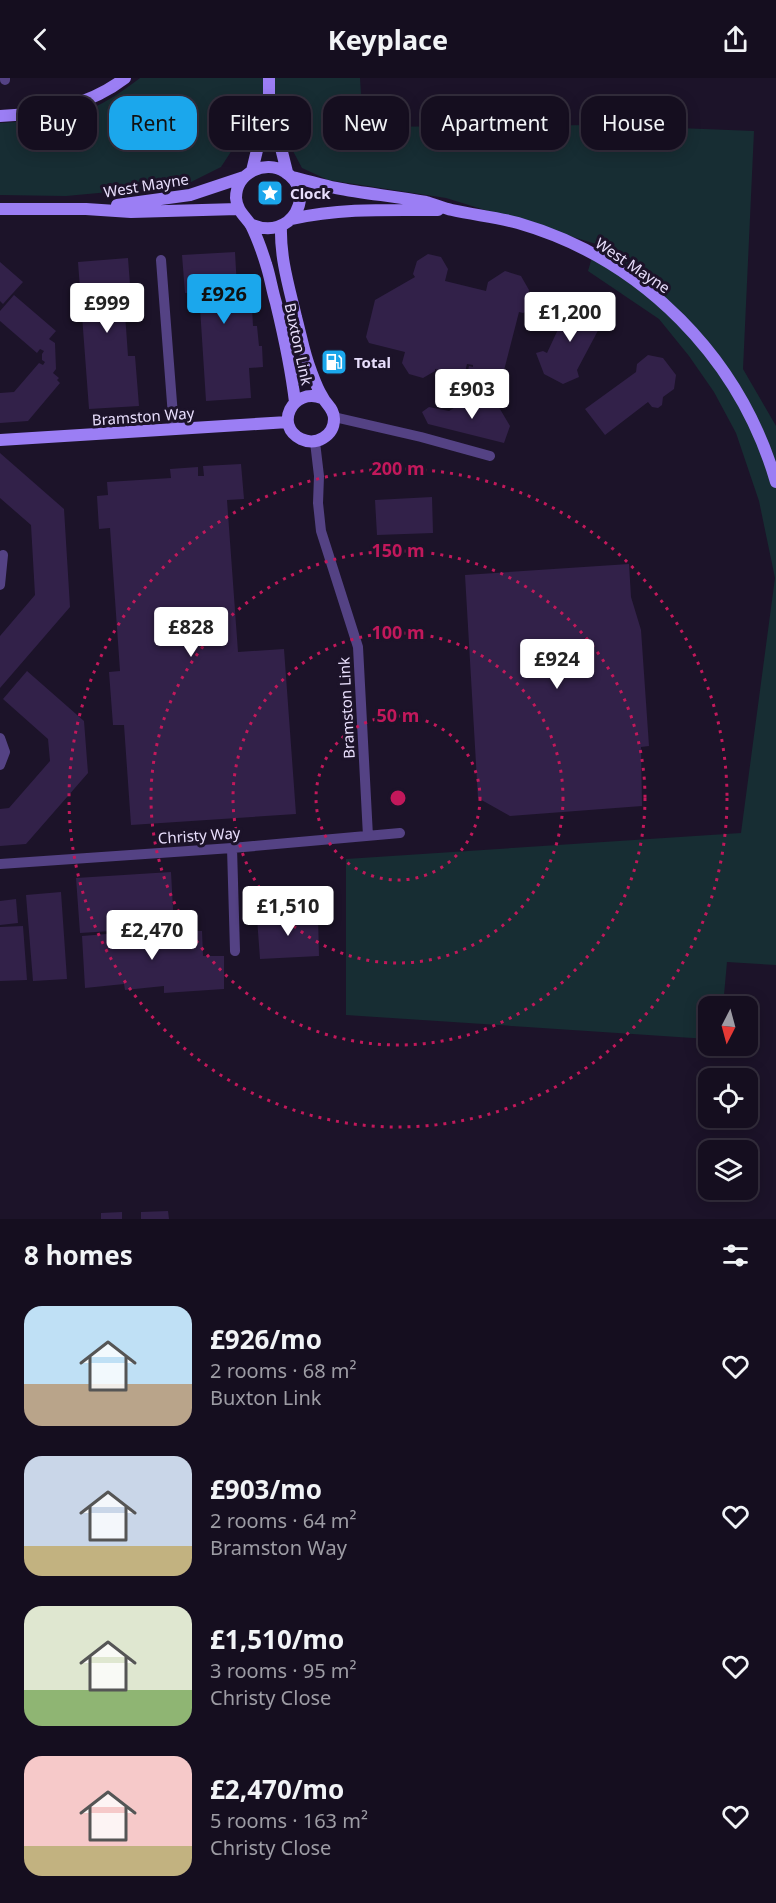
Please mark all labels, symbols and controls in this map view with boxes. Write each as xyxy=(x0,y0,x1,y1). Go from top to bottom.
text: Keyplace xyxy=(328,21,448,58)
icon: back xyxy=(24,23,57,56)
icon: share xyxy=(719,23,752,56)
chip: Buy xyxy=(18,96,97,150)
chip: Rent xyxy=(109,96,197,150)
chip: Filters xyxy=(209,96,311,150)
chip: New xyxy=(323,96,409,150)
chip: Apartment xyxy=(421,96,569,150)
chip: House xyxy=(581,96,686,150)
street label: West Mayne xyxy=(102,168,190,202)
place icon: Clock xyxy=(255,178,285,208)
place label: Clock xyxy=(290,183,331,203)
street label: West Mayne xyxy=(592,233,674,297)
pin: £926 xyxy=(188,274,260,325)
text: £926 xyxy=(201,280,247,307)
pin: £999 xyxy=(71,283,143,334)
text: £999 xyxy=(84,289,130,316)
pin: £1,200 xyxy=(521,292,619,343)
text: £1,200 xyxy=(539,298,601,325)
street label: Buxton Link xyxy=(281,301,317,387)
fuel station icon: Total xyxy=(319,347,349,377)
place label: Total xyxy=(354,352,391,372)
pin: £903 xyxy=(436,369,508,420)
text: £903 xyxy=(449,375,495,402)
street label: Bramston Way xyxy=(91,402,195,430)
text: 200 m xyxy=(371,456,425,480)
text: 150 m xyxy=(371,538,425,562)
pin: £828 xyxy=(155,607,227,658)
text: £828 xyxy=(168,613,214,640)
text: 100 m xyxy=(371,620,425,644)
pin: £924 xyxy=(521,639,593,690)
text: £924 xyxy=(534,645,580,672)
street label: Bramston Link xyxy=(333,657,359,759)
text: 50 m xyxy=(377,703,419,727)
centre of rings xyxy=(388,788,408,808)
street label: Christy Way xyxy=(157,822,241,848)
pin: £1,510 xyxy=(239,886,337,937)
text: £1,510 xyxy=(257,892,319,919)
pin: £2,470 xyxy=(103,910,201,961)
text: £2,470 xyxy=(121,916,183,943)
north arrow xyxy=(698,996,758,1056)
map controls xyxy=(698,996,758,1200)
button: locate xyxy=(698,1068,758,1128)
button: layers xyxy=(698,1140,758,1200)
text: 8 homes xyxy=(24,1237,133,1273)
icon: filters xyxy=(719,1239,752,1272)
text: £926/mo xyxy=(210,1321,322,1357)
icon: home xyxy=(72,1330,144,1402)
icon: heart xyxy=(719,1350,752,1383)
text: 2 rooms · 68 m² xyxy=(210,1357,357,1384)
text: Buxton Link xyxy=(210,1384,322,1411)
text: £903/mo xyxy=(210,1471,322,1507)
icon: home xyxy=(72,1480,144,1552)
icon: heart xyxy=(719,1500,752,1533)
text: 2 rooms · 64 m² xyxy=(210,1507,357,1534)
text: Bramston Way xyxy=(210,1534,347,1561)
text: £1,510/mo xyxy=(210,1621,344,1657)
icon: home xyxy=(72,1630,144,1702)
icon: heart xyxy=(719,1650,752,1683)
text: 3 rooms · 95 m² xyxy=(210,1657,357,1684)
text: Christy Close xyxy=(210,1684,331,1711)
text: £2,470/mo xyxy=(210,1771,344,1807)
icon: home xyxy=(72,1780,144,1852)
icon: heart xyxy=(719,1800,752,1833)
text: 5 rooms · 163 m² xyxy=(210,1807,368,1834)
text: Christy Close xyxy=(210,1834,331,1861)

